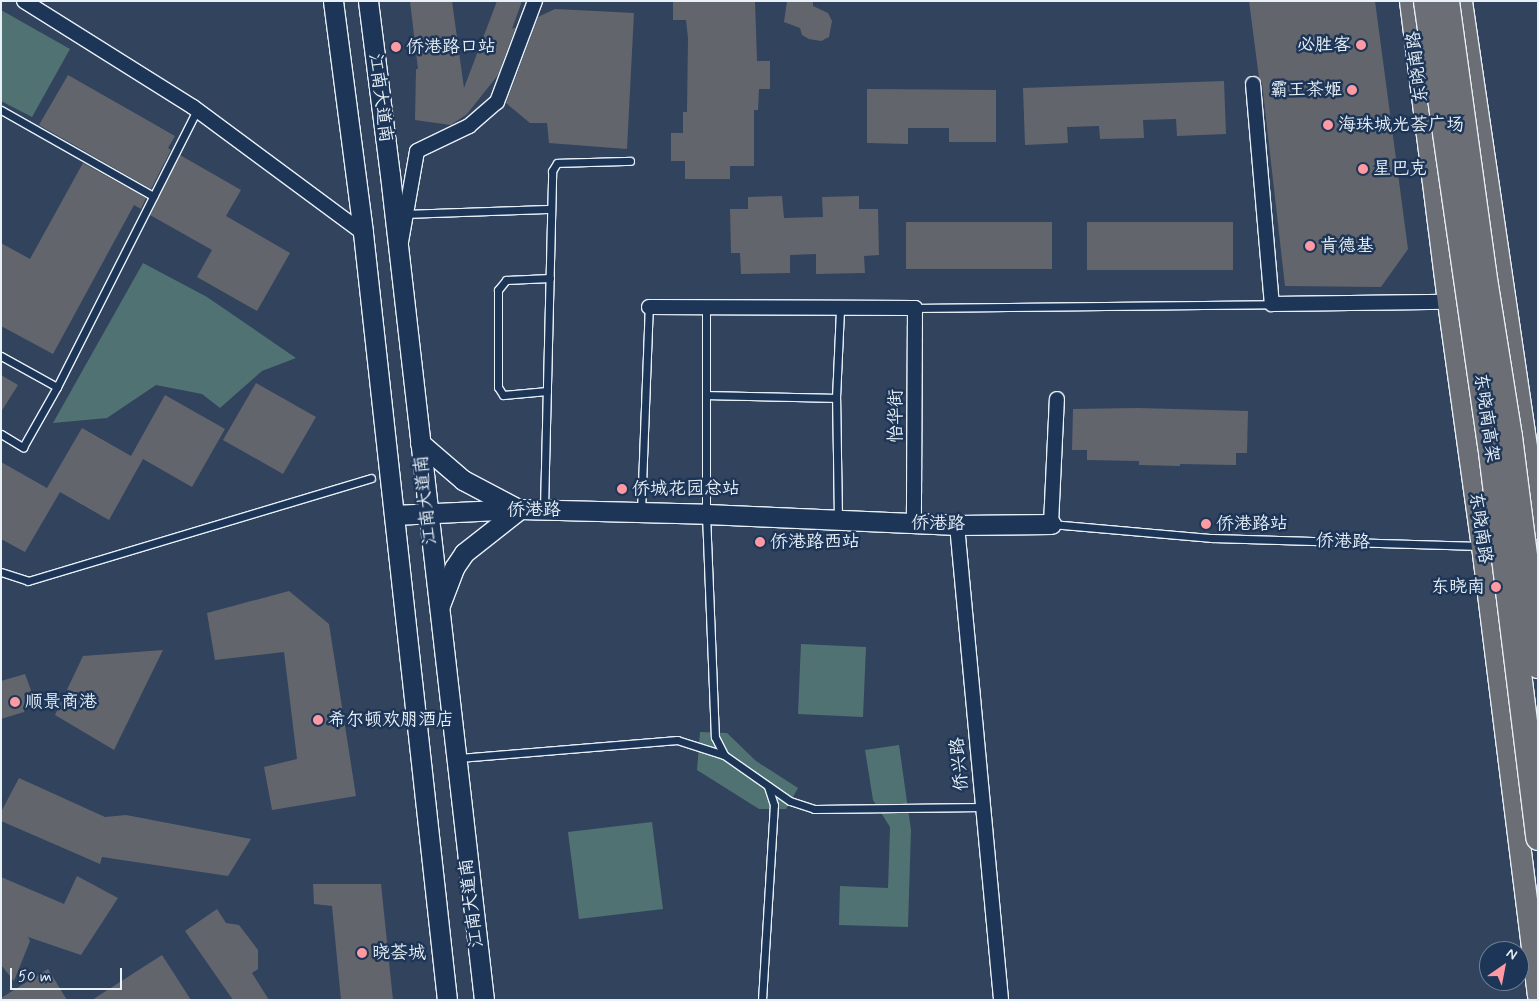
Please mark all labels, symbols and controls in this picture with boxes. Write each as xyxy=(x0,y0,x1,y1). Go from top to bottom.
street label: 东晓南路 xyxy=(1403,30,1433,104)
place label: 必胜客 xyxy=(1297,34,1351,56)
place label: 侨港路口站 xyxy=(406,36,496,58)
marker: 必胜客 xyxy=(1355,39,1367,51)
marker: 侨港路口站 xyxy=(390,41,402,53)
street label: 江南大道南 xyxy=(364,52,396,144)
place label: 霸王茶姬 xyxy=(1270,79,1342,101)
marker: 霸王茶姬 xyxy=(1346,84,1358,96)
place label: 海珠城光荟广场 xyxy=(1338,114,1464,136)
marker: 海珠城光荟广场 xyxy=(1322,119,1334,131)
place label: 星巴克 xyxy=(1373,158,1427,180)
marker: 星巴克 xyxy=(1357,163,1369,175)
place label: 肯德基 xyxy=(1320,235,1374,257)
marker: 肯德基 xyxy=(1304,240,1316,252)
street label: 东晓南高架 xyxy=(1469,372,1503,464)
street label: 怡华街 xyxy=(885,389,907,443)
street label: 江南大道南 xyxy=(411,454,441,546)
place label: 侨城花园总站 xyxy=(632,478,740,500)
marker: 侨城花园总站 xyxy=(616,483,628,495)
street label: 东晓南路 xyxy=(1464,491,1496,565)
street label: 侨港路 xyxy=(507,499,561,521)
street label: 侨港路 xyxy=(911,513,965,535)
place label: 侨港路站 xyxy=(1216,513,1288,535)
marker: 侨港路站 xyxy=(1200,518,1212,530)
street label: 侨港路 xyxy=(1316,530,1370,554)
place label: 侨港路西站 xyxy=(770,531,860,553)
marker: 侨港路西站 xyxy=(754,536,766,548)
place label: 东晓南 xyxy=(1431,576,1485,598)
marker: 东晓南 xyxy=(1489,580,1503,594)
place label: 顺景商港 xyxy=(25,691,97,713)
marker: 顺景商港 xyxy=(9,696,21,708)
place label: 希尔顿欢朋酒店 xyxy=(328,709,454,731)
marker: 希尔顿欢朋酒店 xyxy=(312,714,324,726)
street label: 侨兴路 xyxy=(947,736,973,792)
street label: 江南大道南 xyxy=(456,857,488,949)
north arrow xyxy=(1479,941,1529,991)
place label: 晓荟城 xyxy=(372,942,426,964)
text: N xyxy=(1503,944,1520,964)
marker: 晓荟城 xyxy=(356,947,368,959)
scale bar xyxy=(12,958,125,990)
text: 50 m xyxy=(18,967,52,987)

